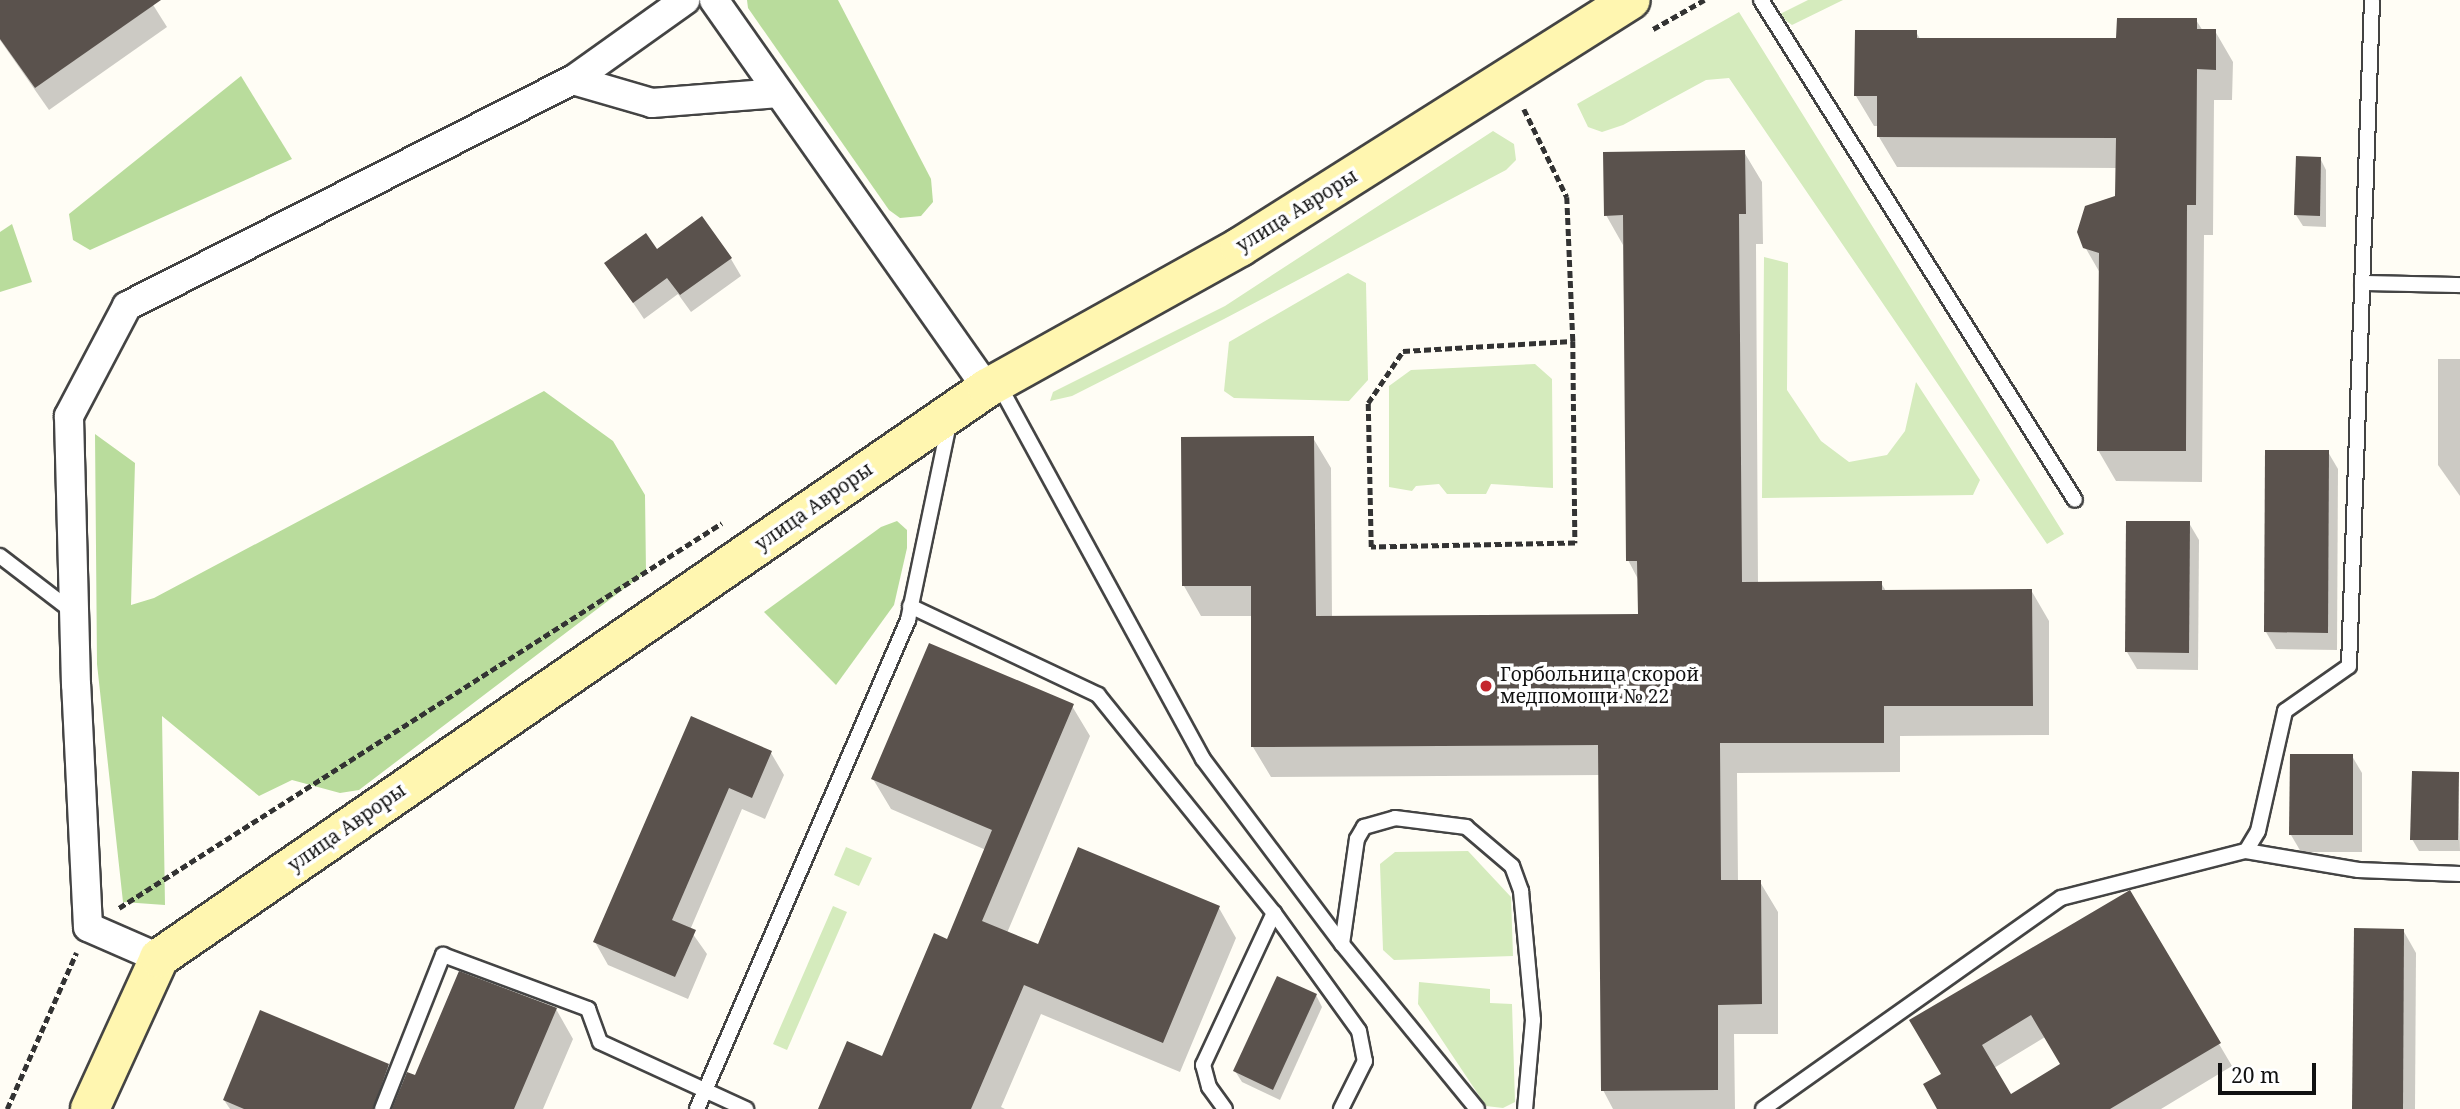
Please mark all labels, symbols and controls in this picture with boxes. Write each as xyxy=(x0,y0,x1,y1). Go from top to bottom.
street label: улица Авроры xyxy=(1232,165,1362,257)
street label: улица Авроры xyxy=(751,458,877,556)
place label: Горбольница скорой медпомощи № 22 xyxy=(1500,664,1699,708)
marker: Горбольница скорой медпомощи № 22 xyxy=(1478,678,1494,694)
street label: улица Авроры xyxy=(284,779,410,877)
scale bar xyxy=(2222,1050,2320,1094)
text: 20 m xyxy=(2231,1061,2280,1089)

